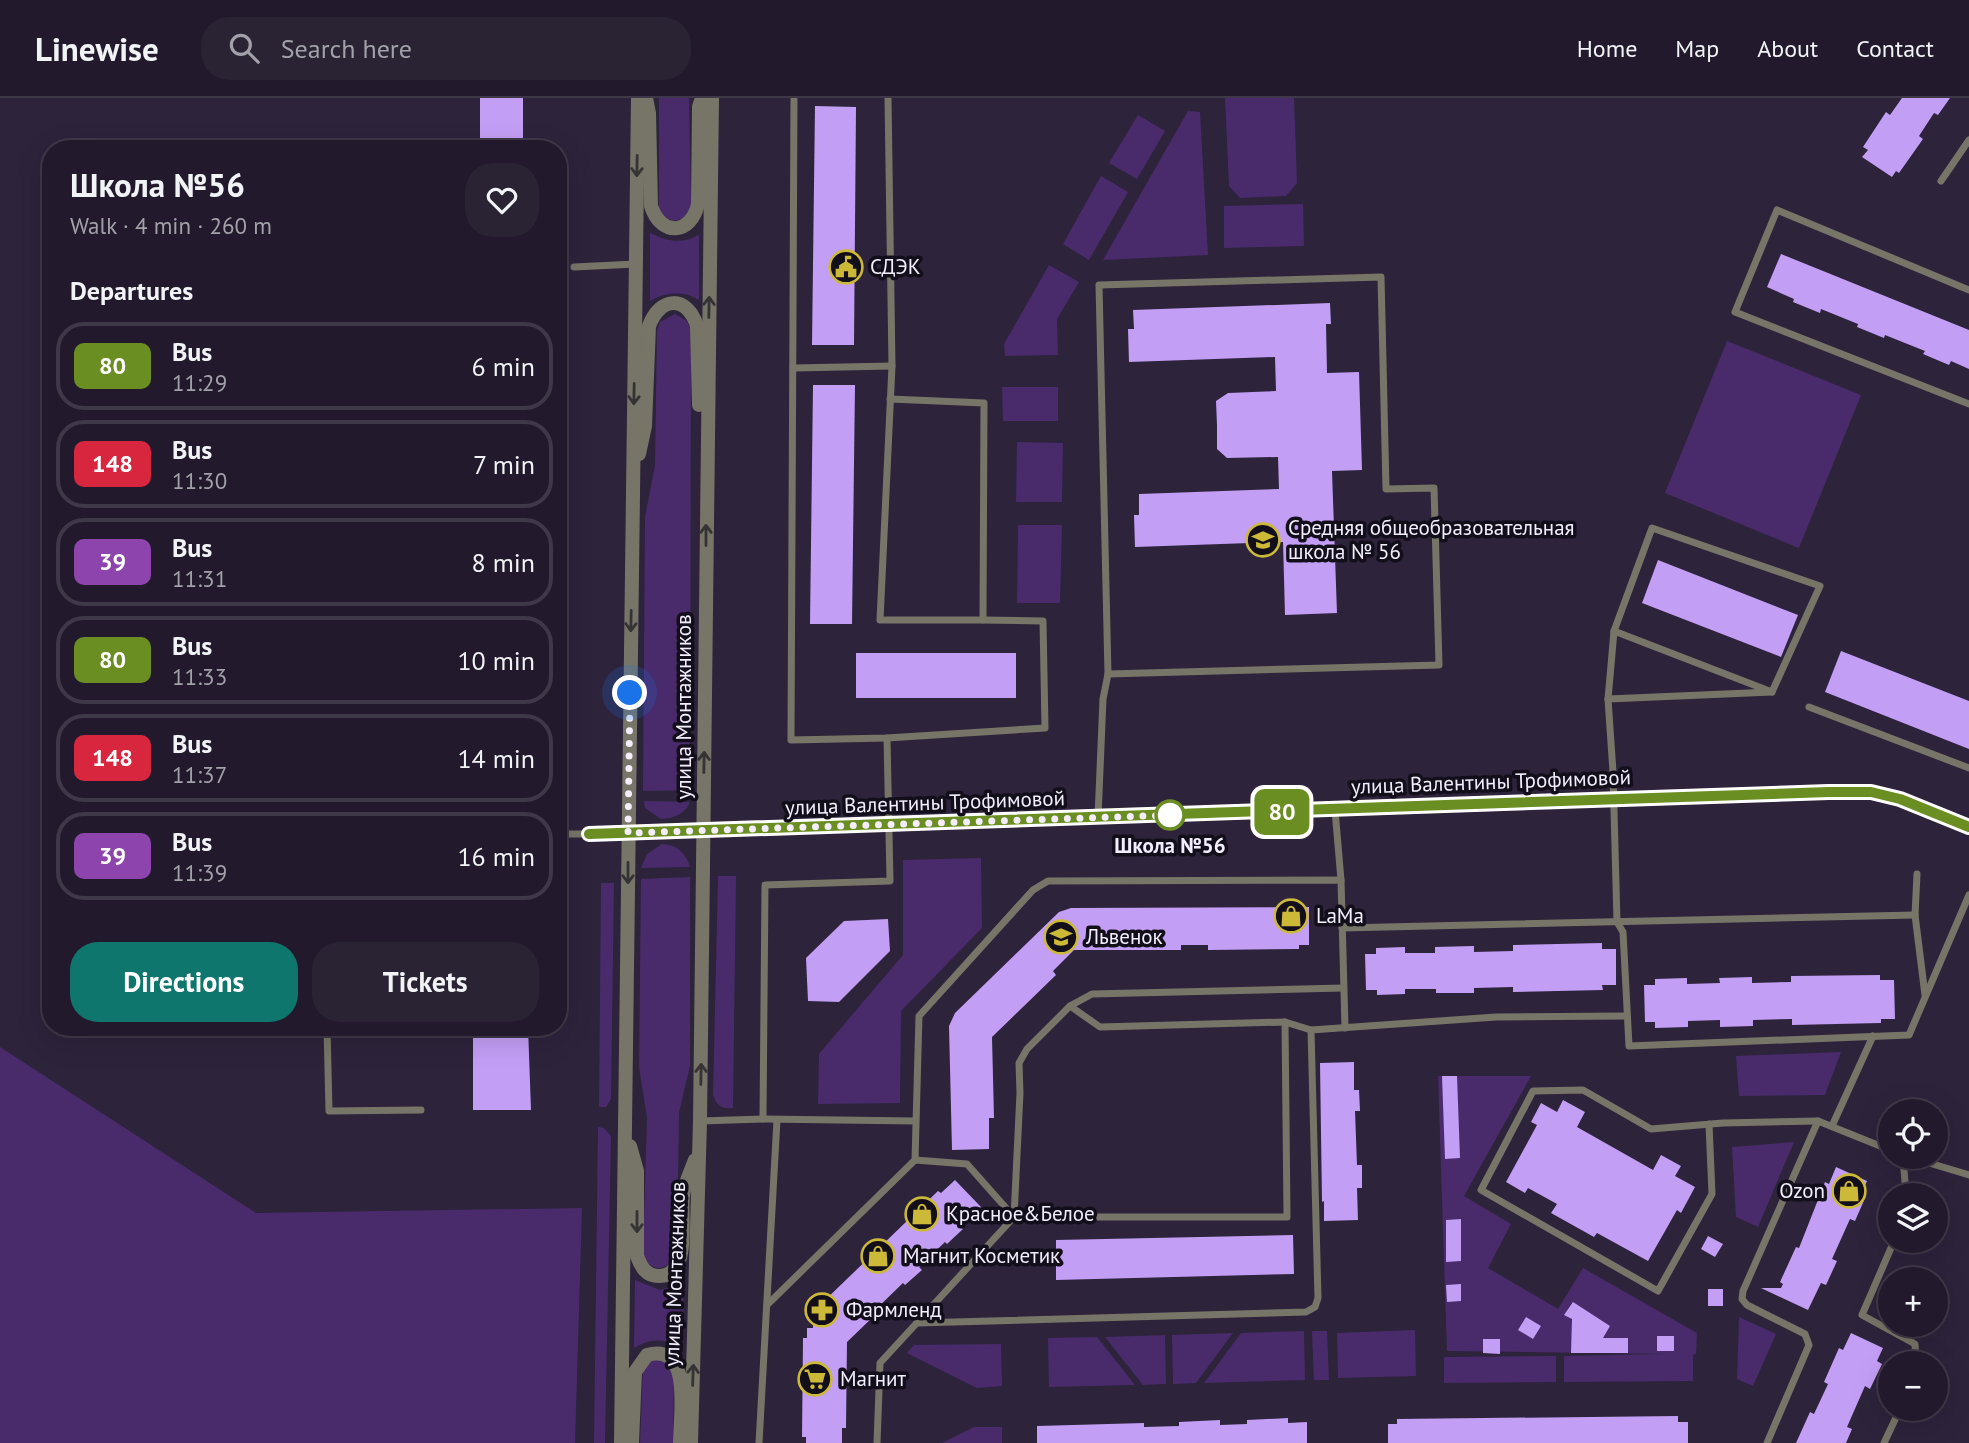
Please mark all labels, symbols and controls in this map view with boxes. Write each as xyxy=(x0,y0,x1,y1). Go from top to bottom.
search box xyxy=(201,17,691,80)
text: Linewise xyxy=(35,27,159,70)
icon: search xyxy=(225,29,263,67)
text: Search here xyxy=(281,32,412,65)
text: Home xyxy=(1577,33,1637,64)
text: Map xyxy=(1675,33,1719,64)
text: About xyxy=(1757,33,1818,64)
text: Contact xyxy=(1856,33,1934,64)
one-way arrow xyxy=(630,154,644,177)
text: Школа №56 xyxy=(70,163,245,206)
button: heart xyxy=(465,163,539,237)
text: Walk · 4 min · 260 m xyxy=(70,211,272,240)
public building icon: СДЭК xyxy=(827,248,865,286)
place label: СДЭК xyxy=(870,253,921,280)
text: Departures xyxy=(70,274,193,307)
one-way arrow xyxy=(702,296,716,319)
text: Bus xyxy=(172,335,212,368)
text: 80 xyxy=(99,350,126,381)
text: 6 min xyxy=(472,350,535,383)
text: 11:29 xyxy=(172,368,227,397)
one-way arrow xyxy=(627,382,641,405)
text: Bus xyxy=(172,433,212,466)
text: 148 xyxy=(92,448,133,479)
text: 7 min xyxy=(473,448,535,481)
text: 11:30 xyxy=(172,466,227,495)
place label: Средняя общеобразовательная школа № 56 xyxy=(1288,514,1575,565)
school or university icon: Средняя общеобразовательная школа № 56 xyxy=(1244,521,1282,559)
one-way arrow xyxy=(699,524,713,547)
text: Bus xyxy=(172,531,212,564)
text: 39 xyxy=(99,546,126,577)
text: 8 min xyxy=(472,546,535,579)
text: 11:31 xyxy=(172,564,227,593)
one-way arrow xyxy=(624,609,638,632)
street label: улица Монтажников xyxy=(670,614,697,800)
text: Bus xyxy=(172,629,212,662)
text: 80 xyxy=(99,644,126,675)
text: 10 min xyxy=(457,644,535,677)
text: 11:33 xyxy=(172,662,227,691)
your location xyxy=(612,675,647,710)
text: Bus xyxy=(172,727,212,760)
text: 148 xyxy=(92,742,133,773)
text: 14 min xyxy=(457,742,535,775)
one-way arrow xyxy=(698,751,711,774)
text: 11:37 xyxy=(172,760,227,789)
street label: улица Валентины Трофимовой xyxy=(1351,763,1631,800)
street label: улица Валентины Трофимовой xyxy=(785,784,1065,821)
line badge: 80 xyxy=(1250,789,1314,835)
text: 80 xyxy=(1268,796,1296,827)
marker: Школа №56 xyxy=(1155,800,1185,830)
text: Bus xyxy=(172,825,212,858)
place label: Школа №56 xyxy=(1114,832,1226,859)
text: 39 xyxy=(99,840,126,871)
text: 16 min xyxy=(457,840,535,873)
text: 11:39 xyxy=(172,858,227,887)
one-way arrow xyxy=(621,861,635,884)
shop icon: LaMa xyxy=(1272,897,1310,935)
place label: LaMa xyxy=(1316,902,1364,929)
school or university icon: Львенок xyxy=(1042,918,1080,956)
place label: Львенок xyxy=(1085,923,1163,950)
button: Directions xyxy=(70,942,298,1022)
button: Tickets xyxy=(312,942,539,1022)
one-way arrow xyxy=(694,1063,708,1086)
map controls xyxy=(1878,1099,1948,1421)
button: locate xyxy=(1878,1099,1948,1169)
shop icon: Ozon xyxy=(1830,1172,1868,1210)
place label: Ozon xyxy=(1779,1177,1825,1204)
street label: улица Монтажников xyxy=(658,1181,691,1367)
button: layers xyxy=(1878,1183,1948,1253)
shop icon: Красное&Белое xyxy=(903,1195,941,1233)
place label: Красное&Белое xyxy=(946,1200,1095,1227)
one-way arrow xyxy=(630,1211,644,1234)
shop icon: Магнит Косметик xyxy=(859,1237,897,1275)
place label: Магнит Косметик xyxy=(903,1242,1060,1269)
button: + xyxy=(1878,1267,1948,1337)
pharmacy icon: Фармленд xyxy=(803,1291,841,1329)
place label: Фармленд xyxy=(846,1296,942,1323)
button: − xyxy=(1878,1351,1948,1421)
supermarket icon: Магнит xyxy=(796,1360,834,1398)
one-way arrow xyxy=(686,1364,700,1387)
place label: Магнит xyxy=(840,1365,907,1392)

